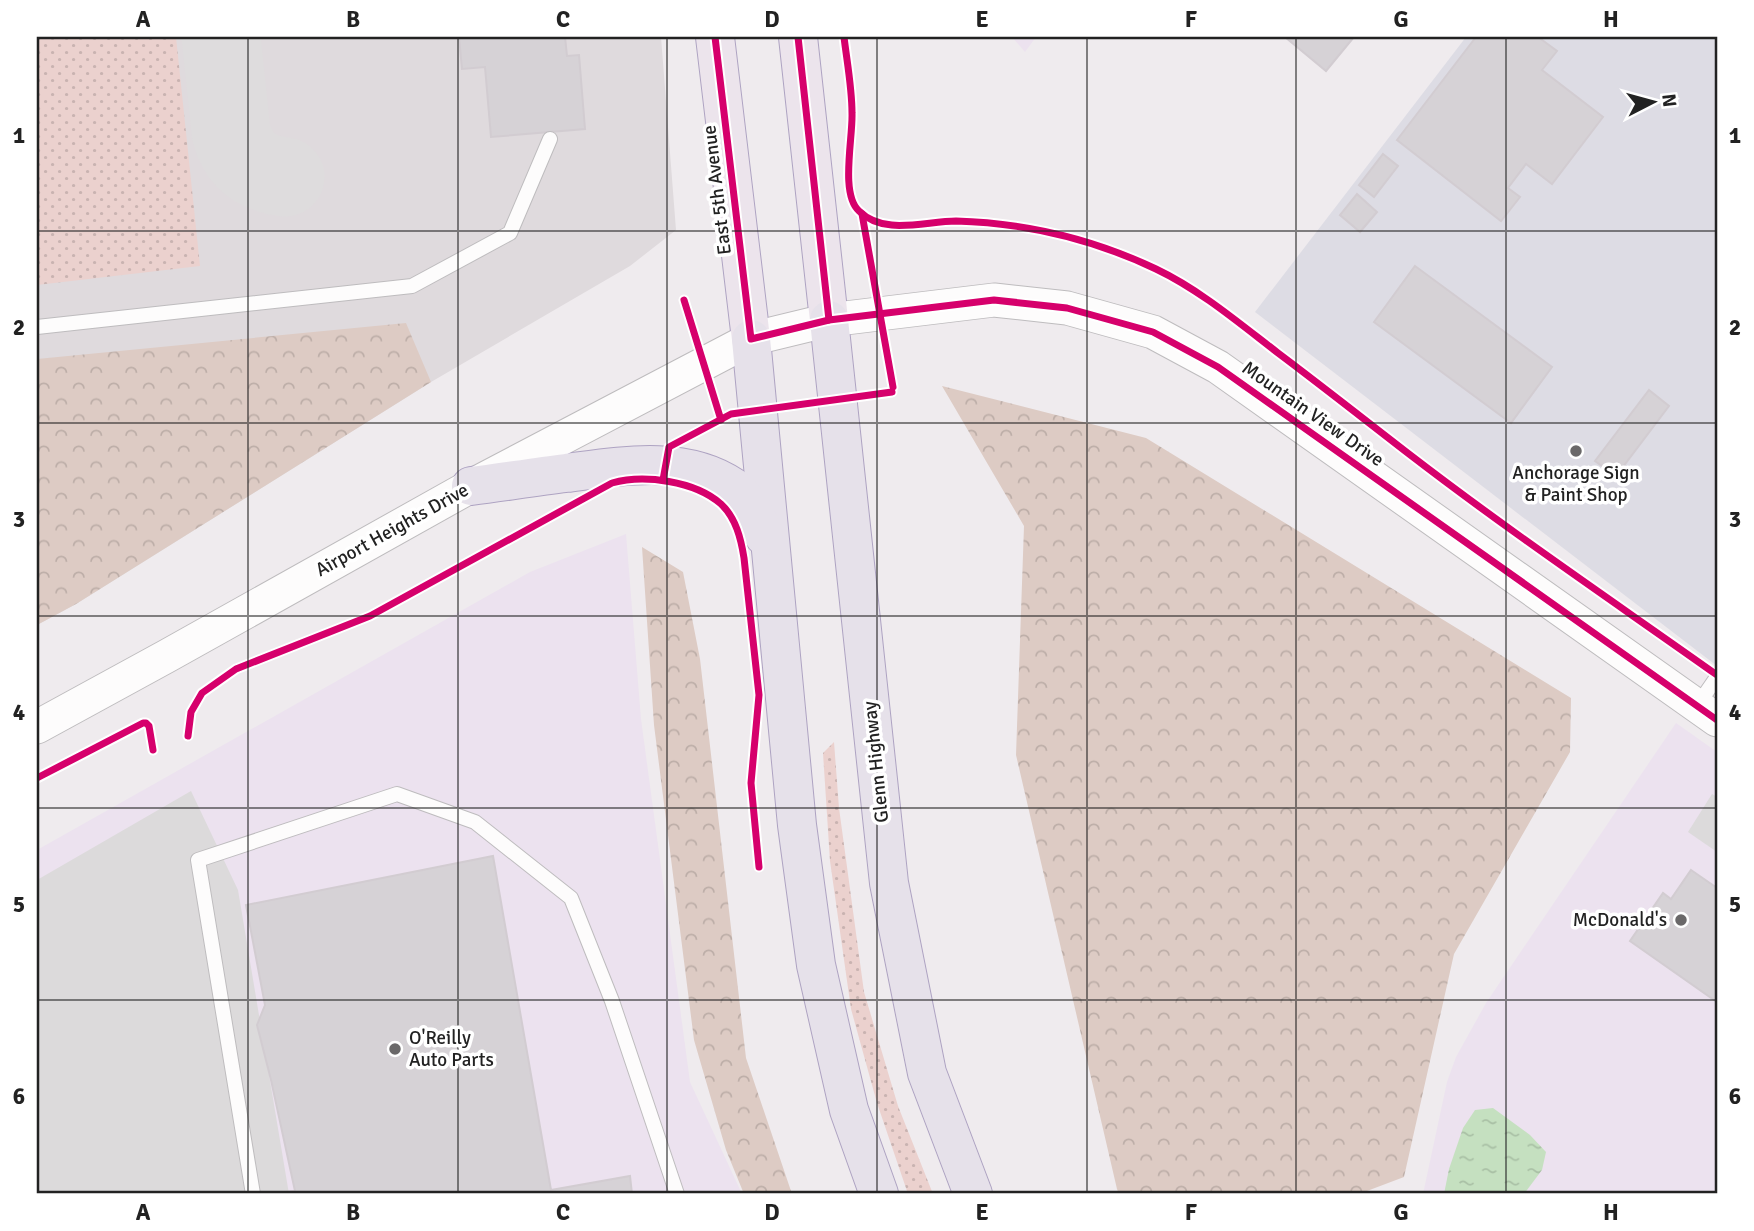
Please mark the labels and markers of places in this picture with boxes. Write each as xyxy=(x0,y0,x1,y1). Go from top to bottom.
marker: Anchorage Sign & Paint Shop xyxy=(1568,443,1584,459)
place label: Anchorage Sign & Paint Shop xyxy=(1512,461,1640,507)
place label: McDonald's xyxy=(1573,908,1667,932)
marker: McDonald's xyxy=(1673,912,1689,928)
place label: O'Reilly Auto Parts xyxy=(409,1026,494,1072)
marker: O'Reilly Auto Parts xyxy=(387,1041,403,1057)

